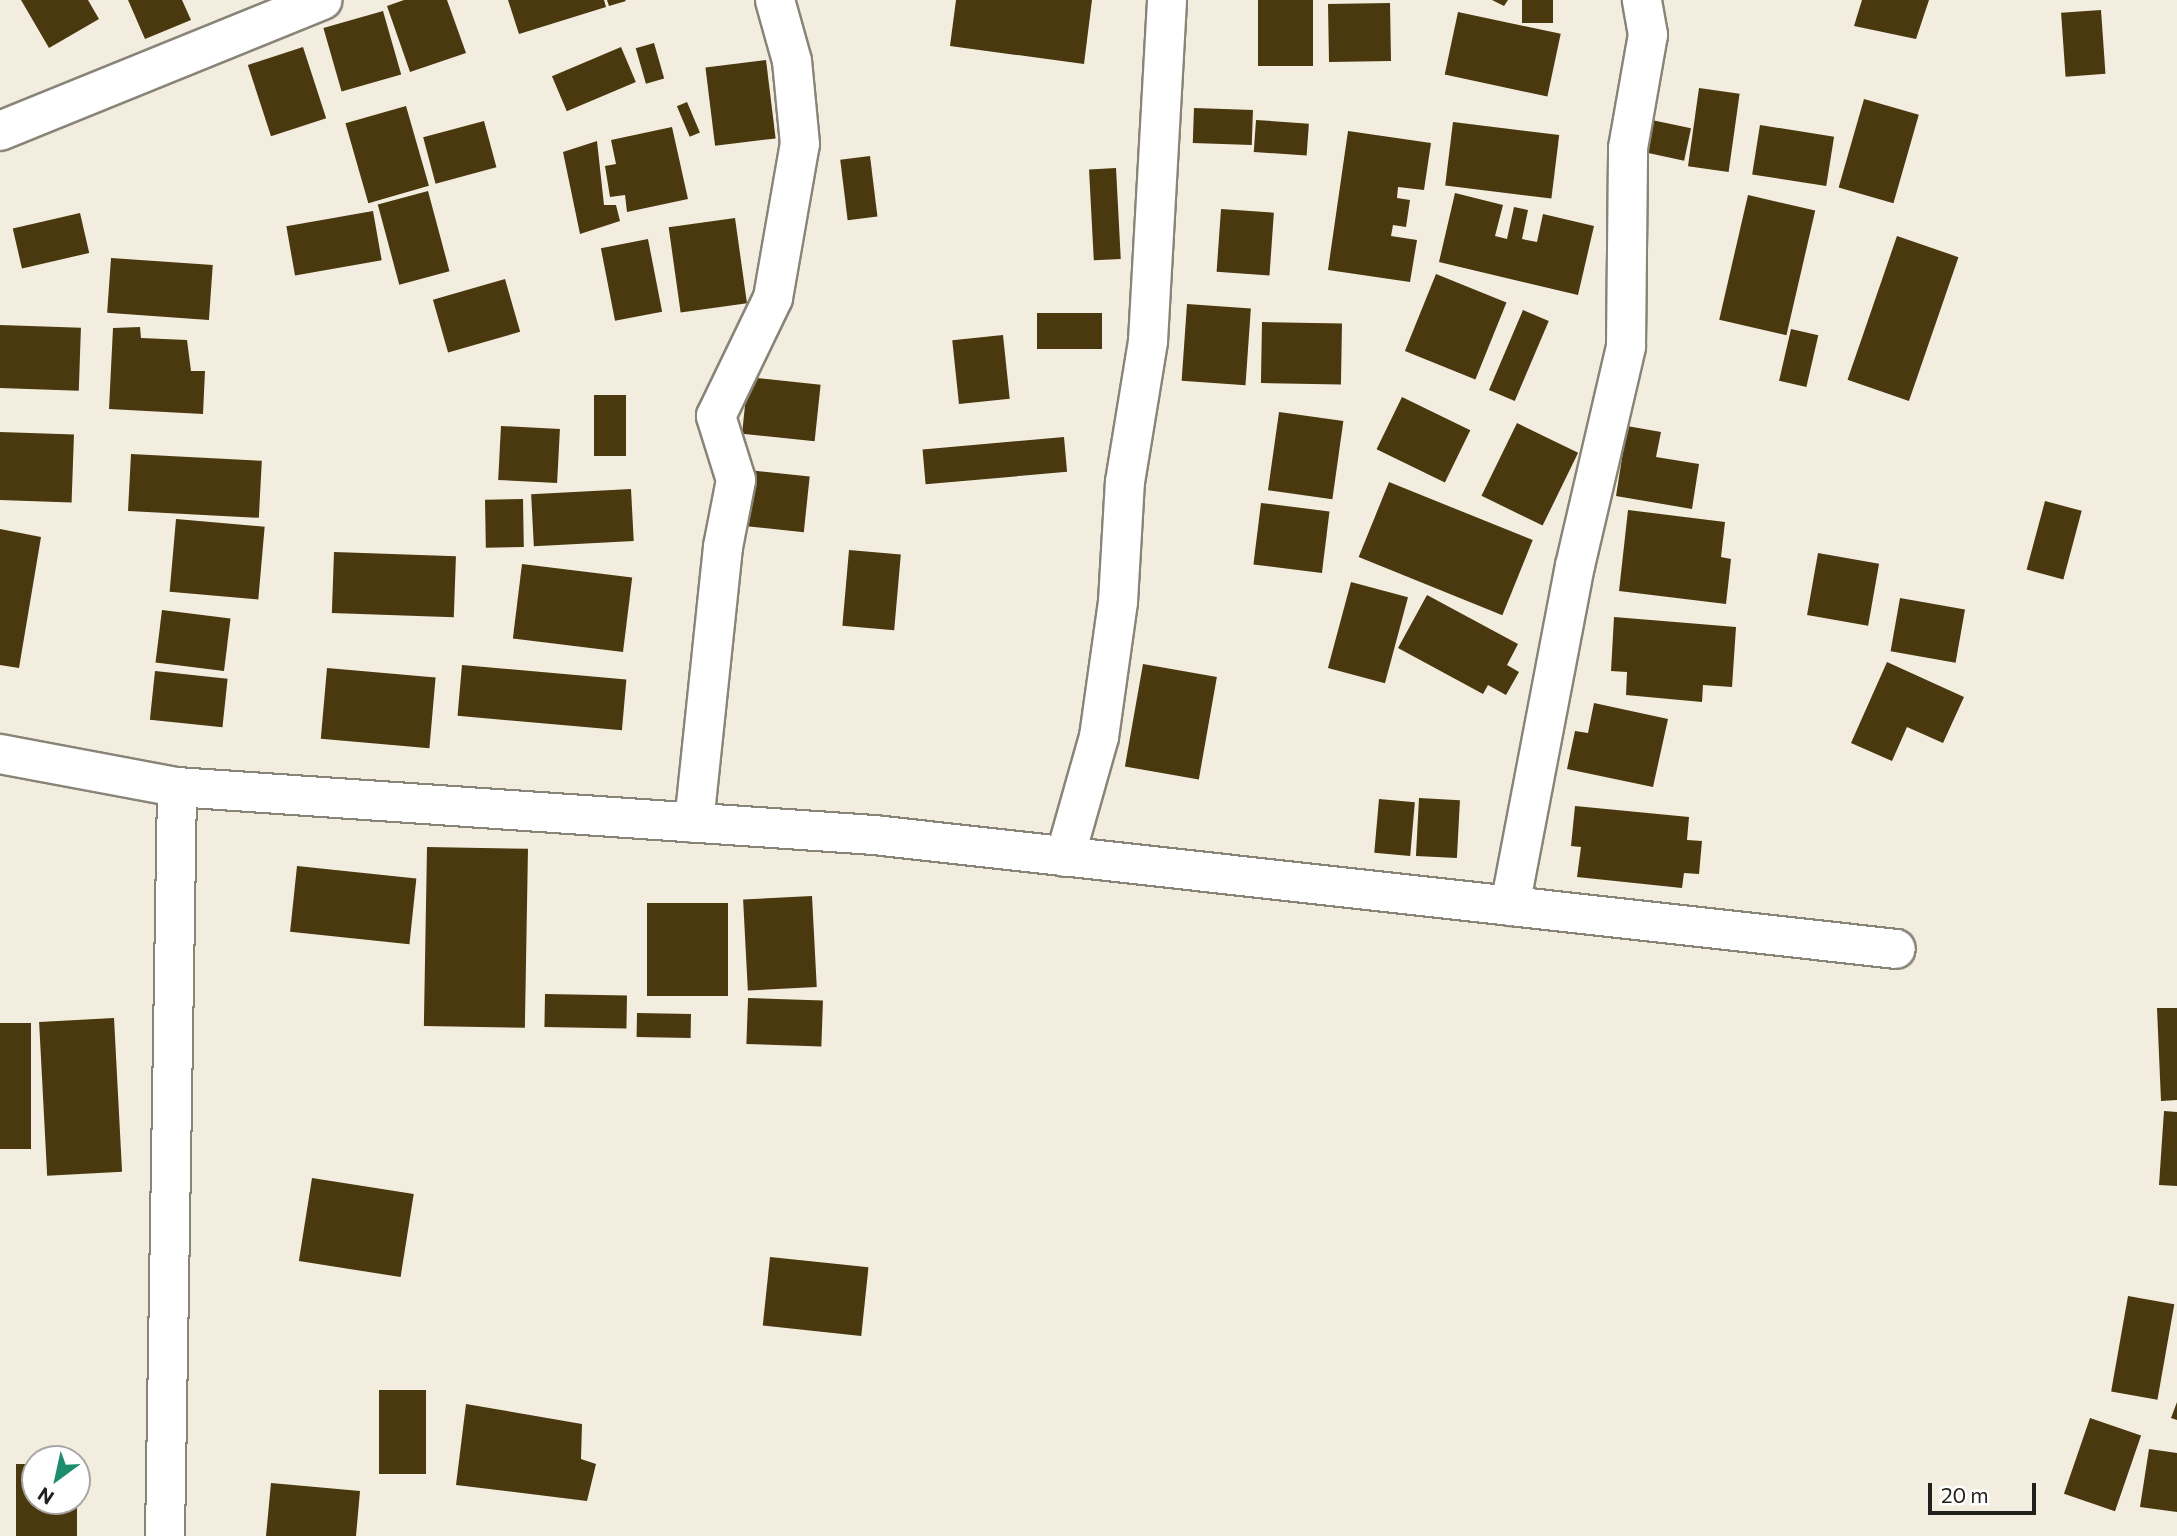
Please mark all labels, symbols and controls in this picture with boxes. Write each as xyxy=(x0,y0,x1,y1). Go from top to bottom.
north arrow xyxy=(21,1445,91,1515)
scale bar xyxy=(1932,1470,2040,1514)
text: 20 m xyxy=(1941,1482,1989,1507)
text: N xyxy=(33,1483,58,1510)

